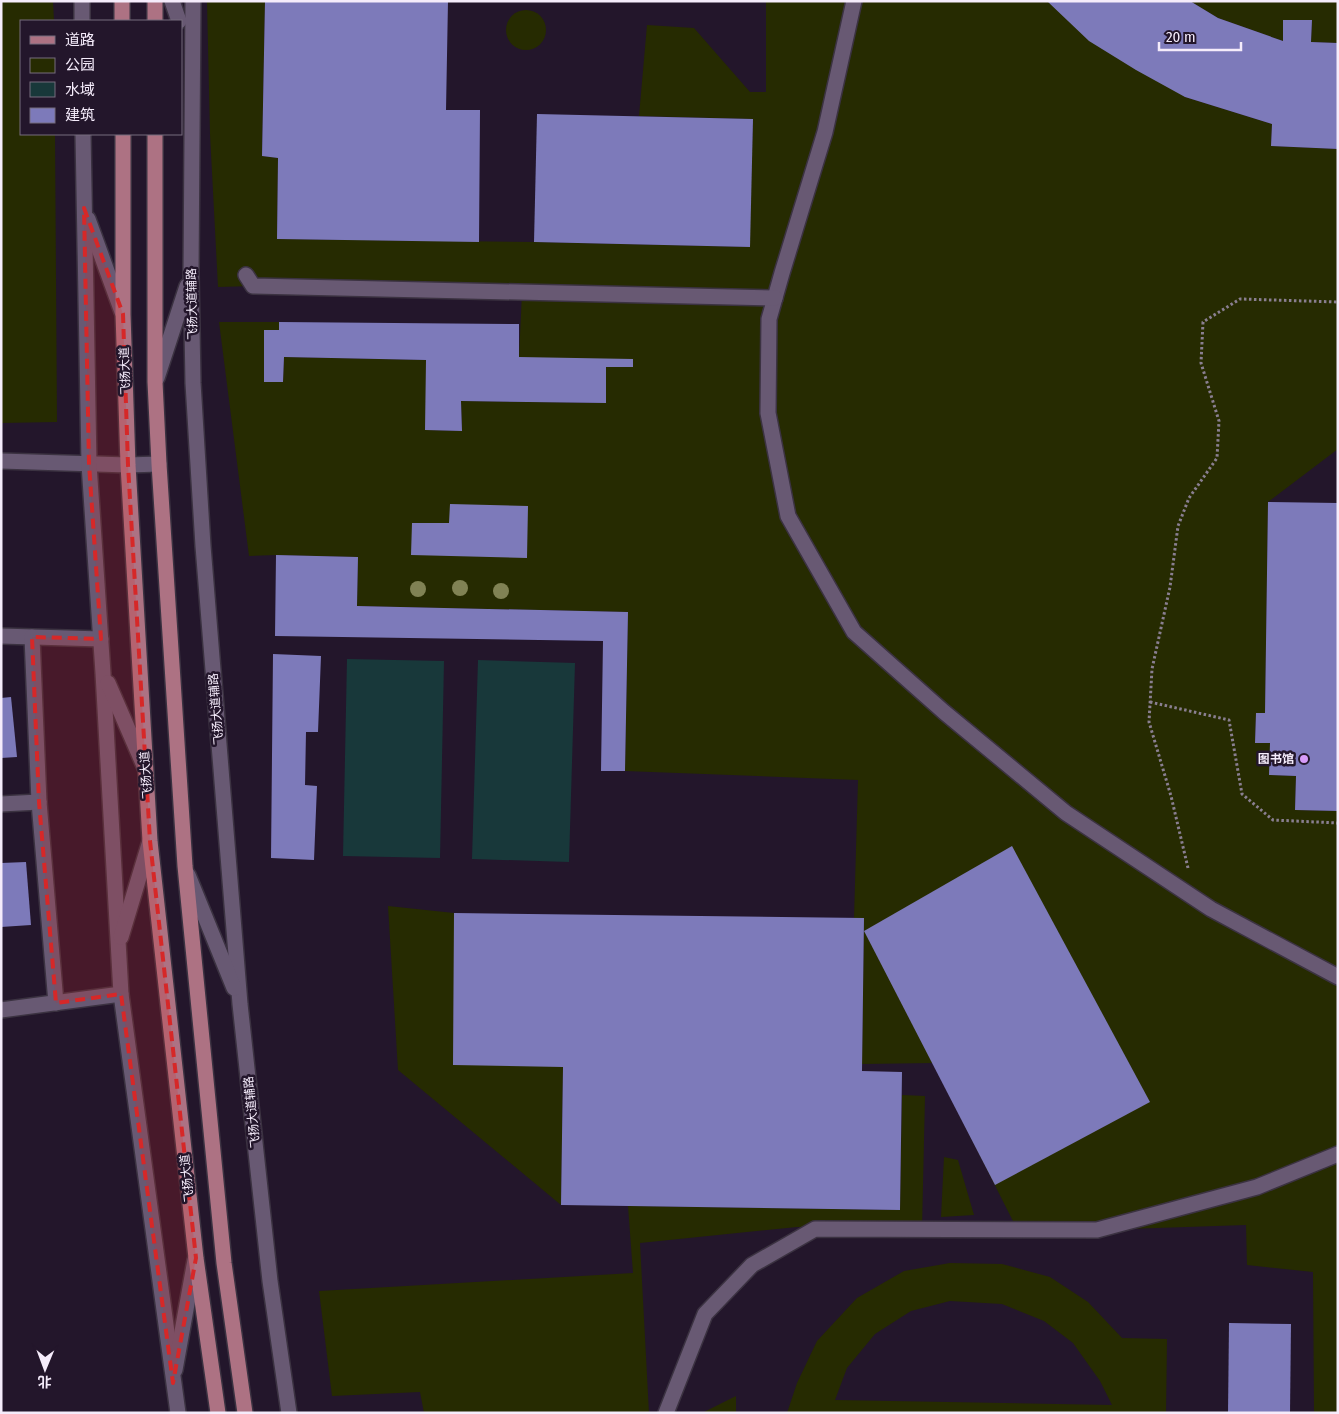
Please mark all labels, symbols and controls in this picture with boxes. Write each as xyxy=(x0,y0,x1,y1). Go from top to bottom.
legend xyxy=(20,20,182,135)
scale bar xyxy=(1159,20,1242,52)
text: 20 m xyxy=(1166,28,1196,46)
text: 道路 xyxy=(65,31,95,49)
text: 公园 xyxy=(65,56,95,74)
text: 水域 xyxy=(65,81,95,99)
text: 建筑 xyxy=(65,106,95,124)
street label: 飞扬大道辅路 xyxy=(184,268,200,340)
street label: 飞扬大道 xyxy=(117,347,133,395)
street label: 飞扬大道辅路 xyxy=(206,673,226,745)
street label: 飞扬大道 xyxy=(137,751,155,799)
place label: 图书馆 xyxy=(1258,752,1294,766)
marker: 图书馆 xyxy=(1298,753,1310,765)
street label: 飞扬大道辅路 xyxy=(241,1075,263,1149)
street label: 飞扬大道 xyxy=(178,1153,196,1203)
north arrow xyxy=(20,1344,70,1394)
text: 北 xyxy=(38,1373,52,1390)

